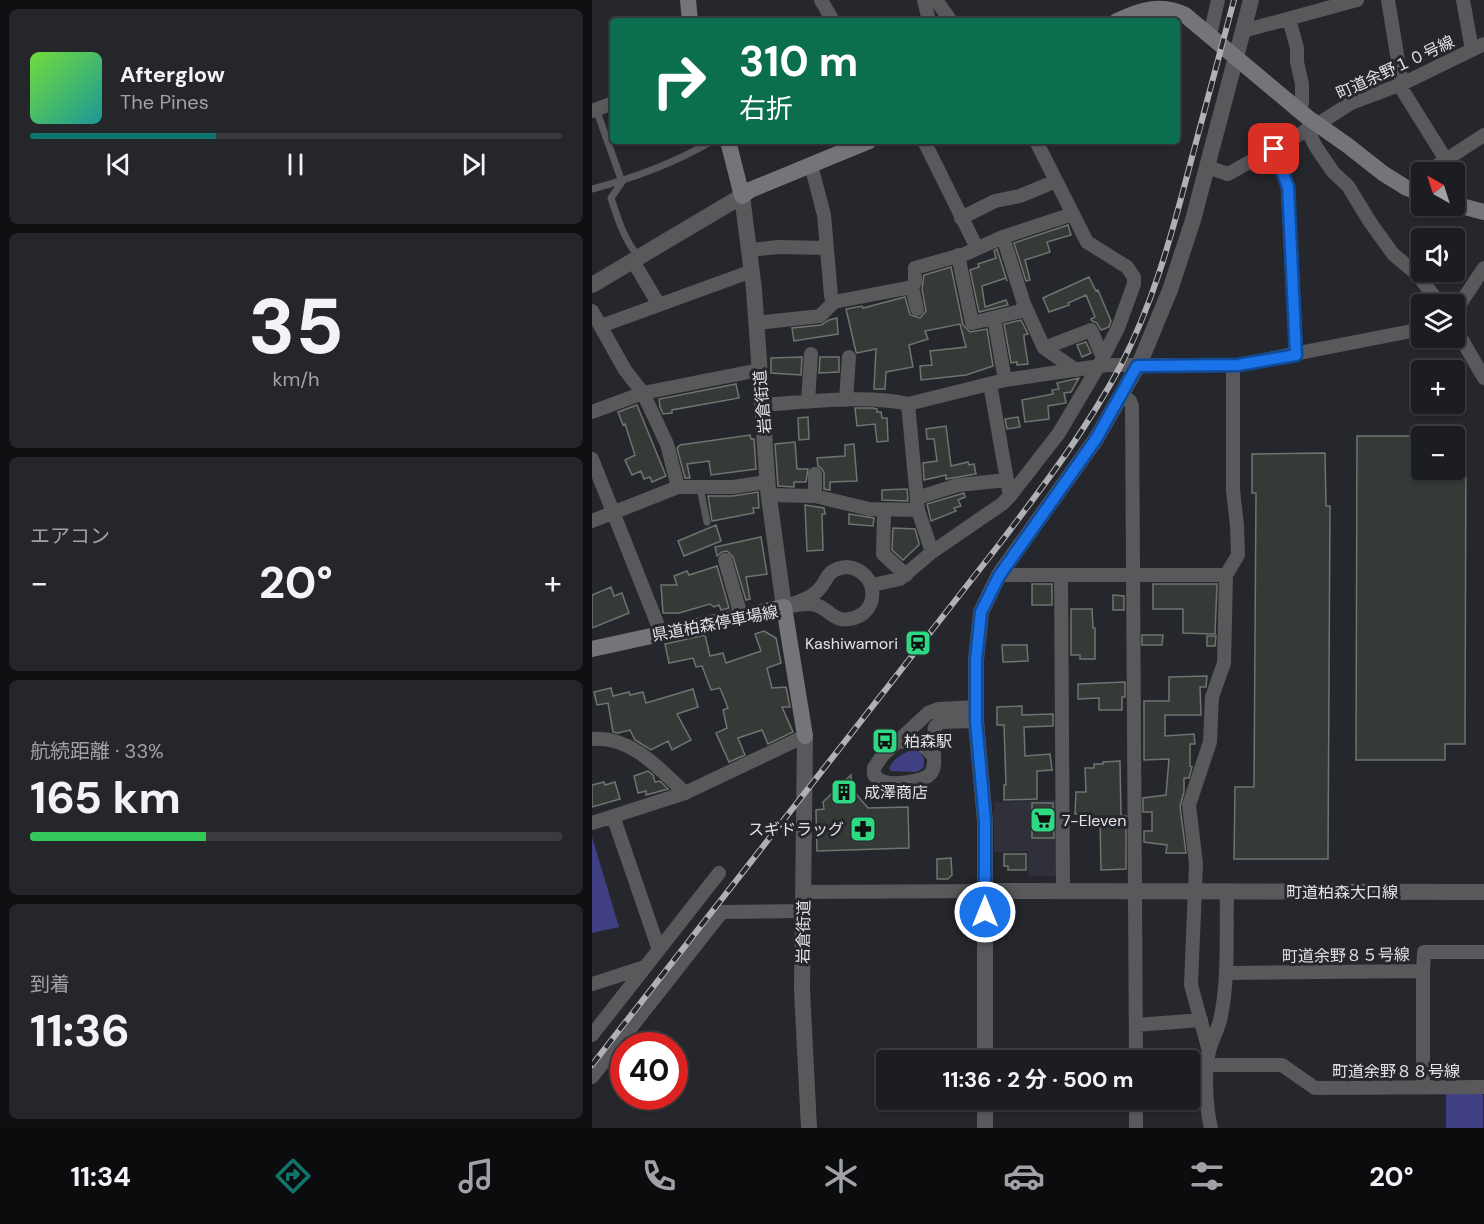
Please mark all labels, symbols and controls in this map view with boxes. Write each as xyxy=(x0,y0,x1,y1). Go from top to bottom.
street label: 町道余野１０号線 xyxy=(1333,31,1458,104)
text: 310 m xyxy=(739,34,858,89)
icon: right xyxy=(640,42,718,120)
text: Afterglow xyxy=(120,60,225,89)
text: The Pines xyxy=(120,89,209,115)
text: 右折 xyxy=(739,91,793,126)
pin xyxy=(1248,123,1299,174)
icon: arrive xyxy=(1257,132,1290,165)
icon: previous xyxy=(102,148,135,181)
icon: pause xyxy=(279,148,312,181)
icon: next xyxy=(457,148,490,181)
north arrow xyxy=(1411,162,1465,216)
map controls xyxy=(1411,162,1465,480)
button: sound xyxy=(1411,228,1465,282)
text: 35 xyxy=(248,276,344,377)
button: layers xyxy=(1411,294,1465,348)
button: + xyxy=(1411,360,1465,414)
text: km/h xyxy=(272,366,320,392)
street label: 岩倉街道 xyxy=(749,369,776,435)
button: − xyxy=(1411,426,1465,480)
text: エアコン xyxy=(30,523,110,549)
text: 20° xyxy=(259,553,333,612)
text: − xyxy=(30,561,48,604)
text: + xyxy=(544,561,562,604)
street label: 県道柏森停車場線 xyxy=(650,601,780,646)
station icon: Kashiwamori xyxy=(903,628,933,658)
place label: Kashiwamori xyxy=(805,633,898,654)
bus stop icon: 柏森駅 xyxy=(870,726,900,756)
place label: 柏森駅 xyxy=(904,731,952,752)
text: 航続距離 · 33% xyxy=(30,738,164,764)
text: 165 km xyxy=(30,768,181,827)
building icon: 成澤商店 xyxy=(829,777,859,807)
place label: 成澤商店 xyxy=(864,782,928,803)
supermarket icon: 7-Eleven xyxy=(1028,805,1058,835)
place label: 7-Eleven xyxy=(1062,810,1126,831)
pharmacy icon: スギドラッグ xyxy=(848,814,878,844)
place label: スギドラッグ xyxy=(748,819,844,840)
position arrow xyxy=(953,880,1017,944)
street label: 町道柏森大口線 xyxy=(1286,882,1398,903)
street label: 岩倉街道 xyxy=(792,900,815,964)
street label: 町道余野８５号線 xyxy=(1282,944,1410,967)
text: 到着 xyxy=(30,971,70,997)
text: 11:36 xyxy=(30,1001,130,1060)
speed limit sign: 40 xyxy=(610,1032,688,1110)
street label: 町道余野８８号線 xyxy=(1332,1061,1460,1082)
text: 11:36 · 2 分 · 500 m xyxy=(943,1065,1133,1094)
icon: directions xyxy=(272,1155,314,1197)
icon: music xyxy=(455,1155,497,1197)
icon: phone xyxy=(638,1155,680,1197)
icon: climate xyxy=(820,1155,862,1197)
icon: car xyxy=(1003,1155,1045,1197)
icon: filters xyxy=(1186,1155,1228,1197)
text: 11:34 xyxy=(70,1159,131,1194)
text: 20° xyxy=(1369,1159,1413,1194)

